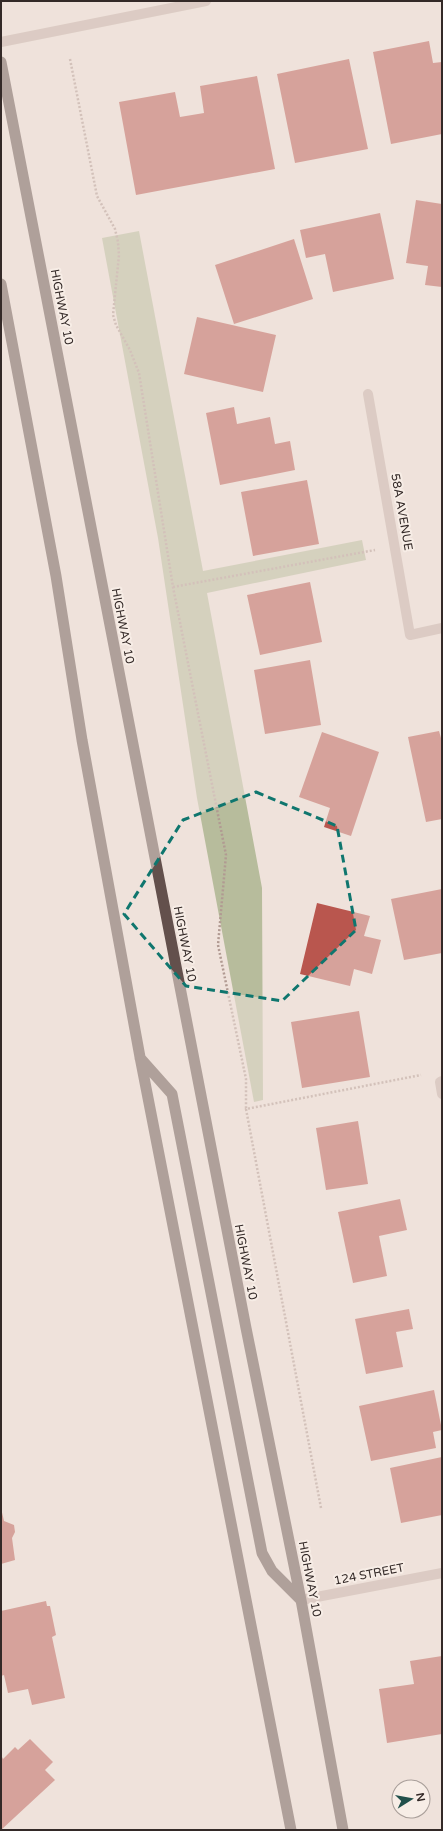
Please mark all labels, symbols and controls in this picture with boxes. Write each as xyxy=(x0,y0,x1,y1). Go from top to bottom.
street label: HIGHWAY 10 xyxy=(48,268,76,347)
street label: 58A AVENUE xyxy=(388,472,416,552)
street label: HIGHWAY 10 xyxy=(109,587,137,666)
street label: HIGHWAY 10 xyxy=(171,905,199,984)
street label: HIGHWAY 10 xyxy=(232,1223,260,1302)
street label: HIGHWAY 10 xyxy=(296,1540,324,1619)
street label: 124 STREET xyxy=(333,1560,406,1588)
north arrow xyxy=(391,1779,431,1819)
text: N xyxy=(413,1792,428,1803)

